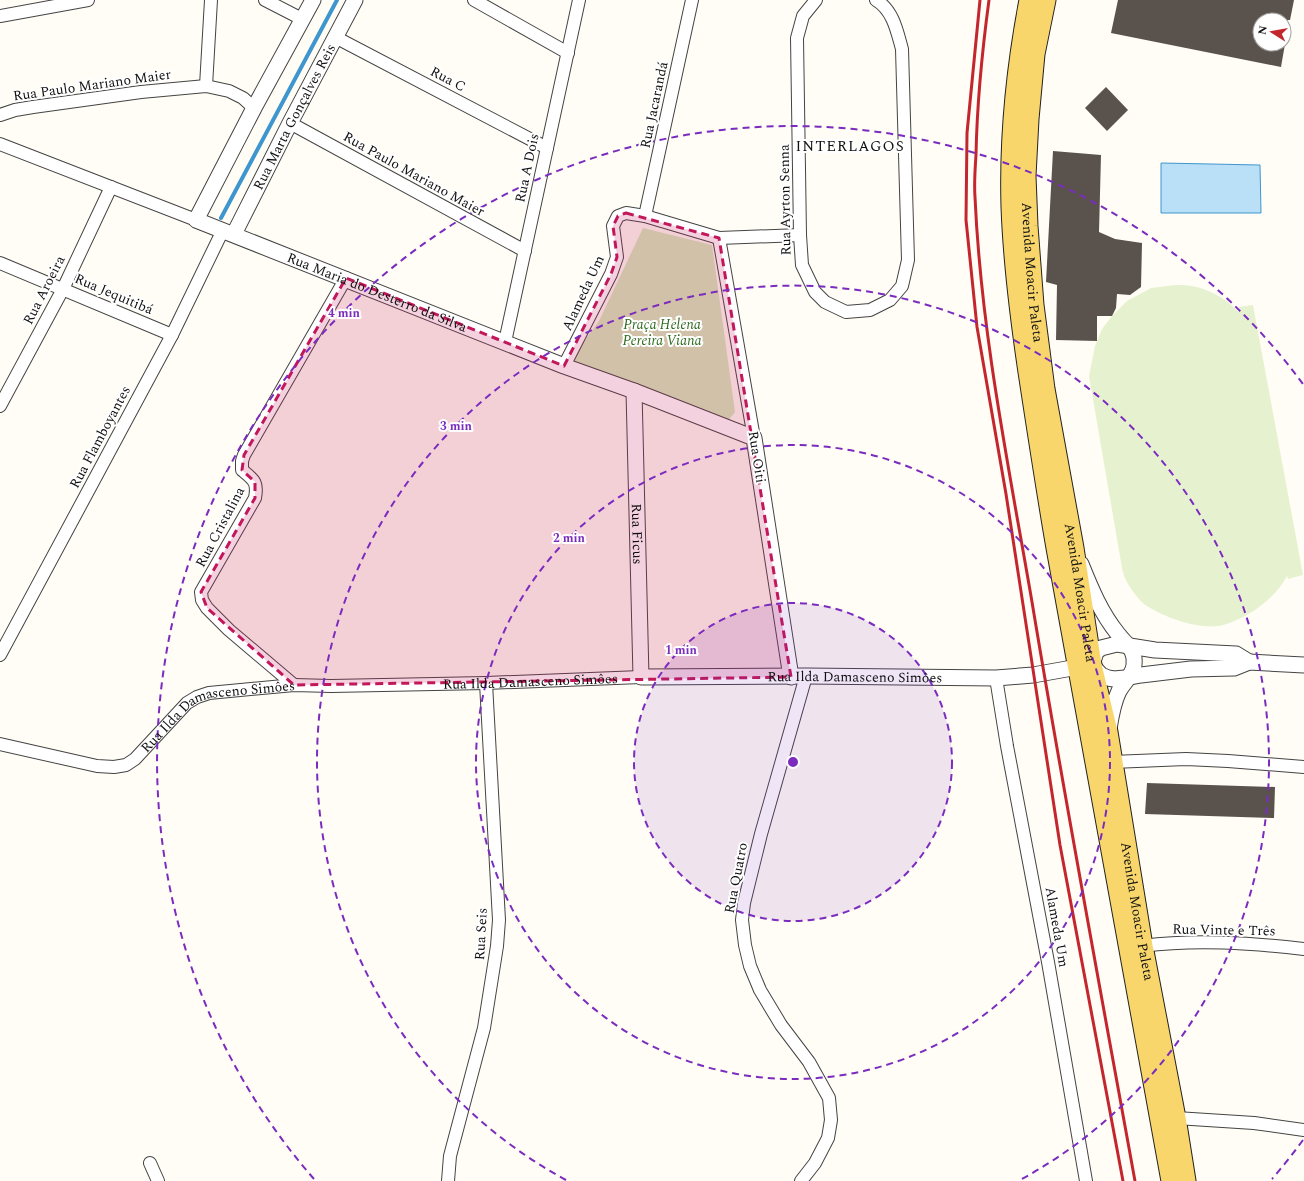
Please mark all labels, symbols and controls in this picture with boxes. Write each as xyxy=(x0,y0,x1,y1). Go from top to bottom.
north arrow xyxy=(1252,12,1292,52)
text: N xyxy=(1253,24,1272,36)
street label: Rua Marta Gonçalves Reis xyxy=(248,40,341,193)
street label: Rua Jacarandá xyxy=(635,60,673,150)
street label: Rua C xyxy=(426,61,470,97)
street label: Rua Paulo Mariano Maier xyxy=(12,63,173,106)
street label: Rua Paulo Mariano Maier xyxy=(339,126,489,222)
street label: Rua A Dois xyxy=(509,131,545,205)
district label: INTERLAGOS xyxy=(795,135,905,158)
street label: Rua Ayrton Senna xyxy=(774,144,796,256)
street label: Avenida Moacir Paleta xyxy=(1017,202,1049,344)
street label: Rua Maria do Desterro da Silva xyxy=(284,247,470,337)
street label: Rua Aroeira xyxy=(18,252,70,328)
street label: Alameda Um xyxy=(556,252,610,334)
street label: Rua Jequitibá xyxy=(71,268,157,320)
text: 4 min xyxy=(328,304,361,323)
park label: Praça Helena Pereira Viana xyxy=(622,314,702,351)
street label: Rua Flamboyantes xyxy=(64,382,136,492)
text: 3 min xyxy=(440,417,473,436)
street label: Rua Oiti xyxy=(743,429,771,485)
street label: Rua Cristalina xyxy=(190,483,250,571)
street label: Rua Ficus xyxy=(626,503,649,565)
street label: Avenida Moacir Paleta xyxy=(1059,521,1102,664)
text: 2 min xyxy=(553,529,586,548)
text: 1 min xyxy=(665,641,698,660)
street label: Rua Ilda Damasceno Simôes xyxy=(767,665,942,688)
street label: Rua Ilda Damasceno Simôes xyxy=(443,667,618,694)
street label: Rua Ilda Damasceno Simôes xyxy=(135,674,296,757)
centre of rings xyxy=(786,755,800,769)
street label: Avenida Moacir Paleta xyxy=(1116,840,1160,983)
street label: Rua Quatro xyxy=(719,841,753,915)
street label: Alameda Um xyxy=(1040,885,1074,969)
street label: Rua Seis xyxy=(469,907,493,961)
street label: Rua Vinte e Três xyxy=(1172,919,1276,941)

